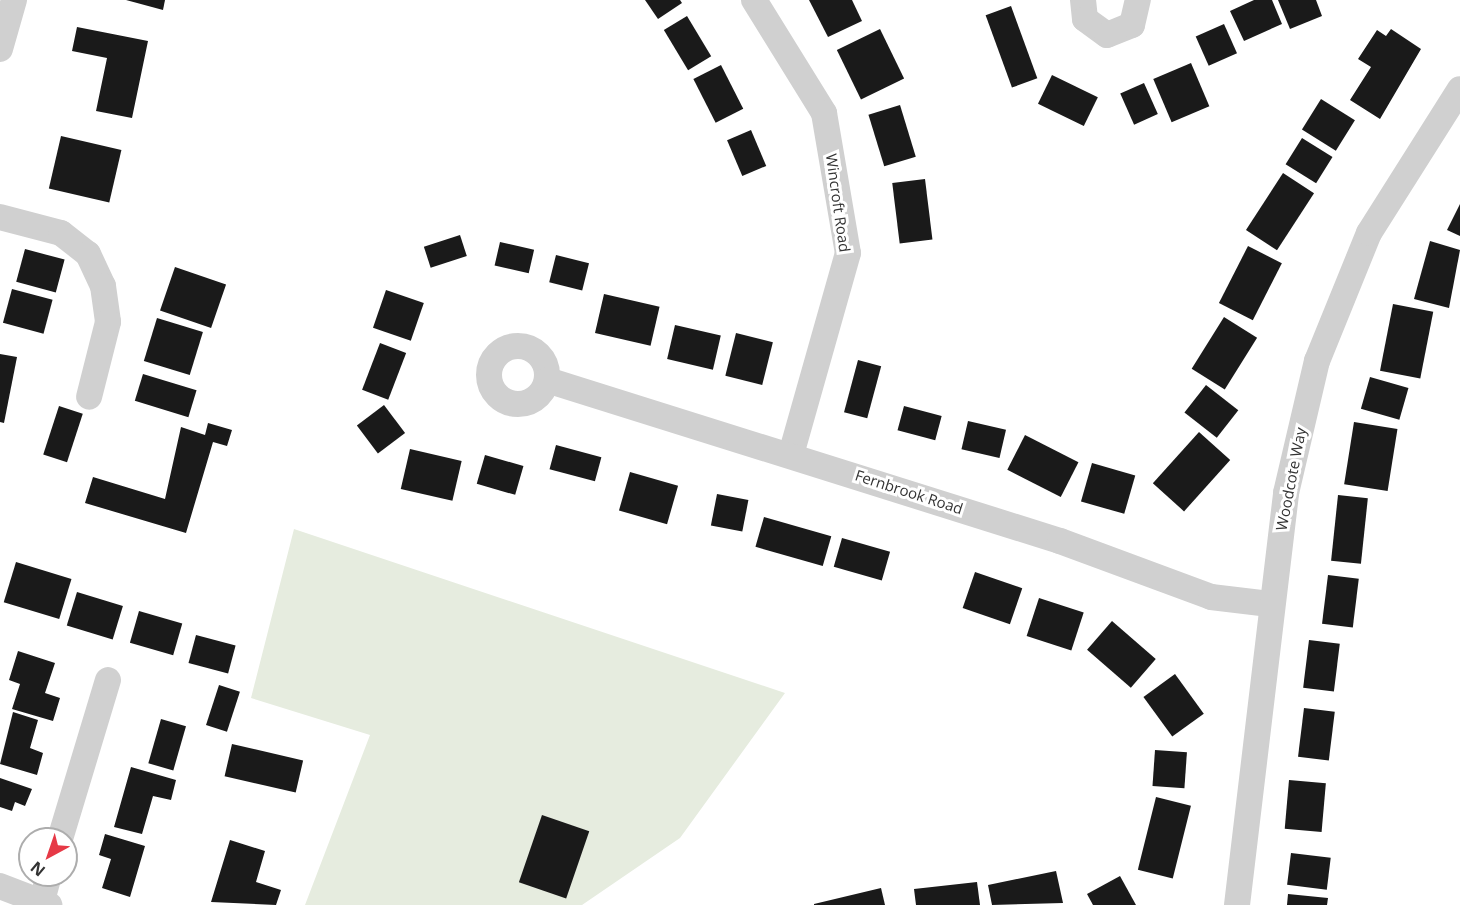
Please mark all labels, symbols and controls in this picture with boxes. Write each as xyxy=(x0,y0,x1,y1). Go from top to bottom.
street label: Wincroft Road xyxy=(822,153,854,253)
street label: Woodcote Way xyxy=(1272,426,1310,532)
street label: Fernbrook Road xyxy=(853,466,965,518)
north arrow xyxy=(18,827,78,887)
text: N xyxy=(26,857,50,882)

